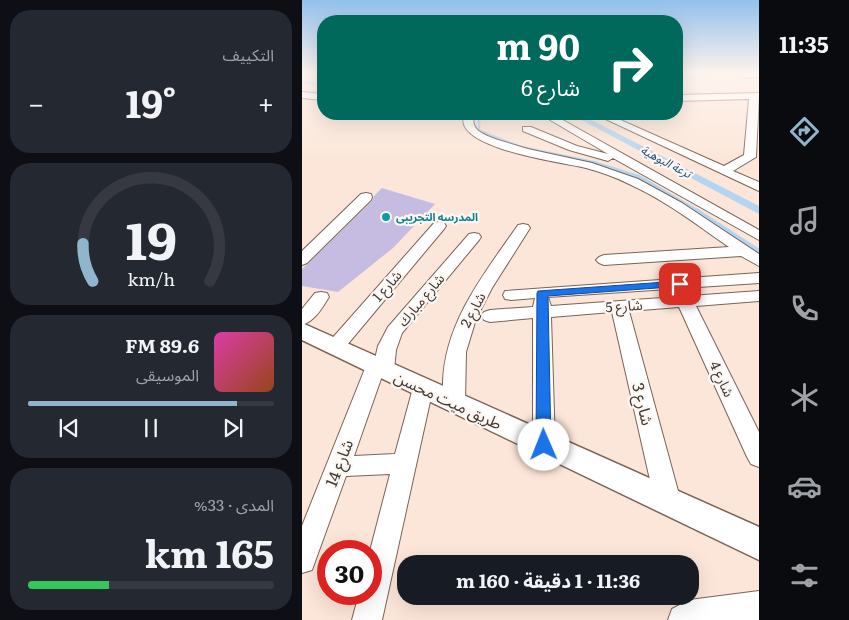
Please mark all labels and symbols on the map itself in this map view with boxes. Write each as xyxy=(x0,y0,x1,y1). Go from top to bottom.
water label: ترعة البوهية xyxy=(638,140,697,183)
place label: المدرسه التجريبى xyxy=(396,208,478,224)
marker: المدرسه التجريبى xyxy=(380,211,392,223)
pin xyxy=(659,263,701,305)
street label: شارع 1 xyxy=(367,265,407,307)
street label: شارع مبارك xyxy=(392,269,450,331)
street label: شارع 2 xyxy=(455,288,491,332)
street label: شارع 5 xyxy=(605,294,643,318)
street label: شارع 4 xyxy=(704,357,740,401)
street label: طريق ميت محسن xyxy=(391,364,506,435)
street label: شارع 3 xyxy=(625,380,661,428)
position arrow xyxy=(517,418,569,470)
street label: شارع 14 xyxy=(318,435,360,491)
speed limit sign: 30 xyxy=(317,540,382,605)

